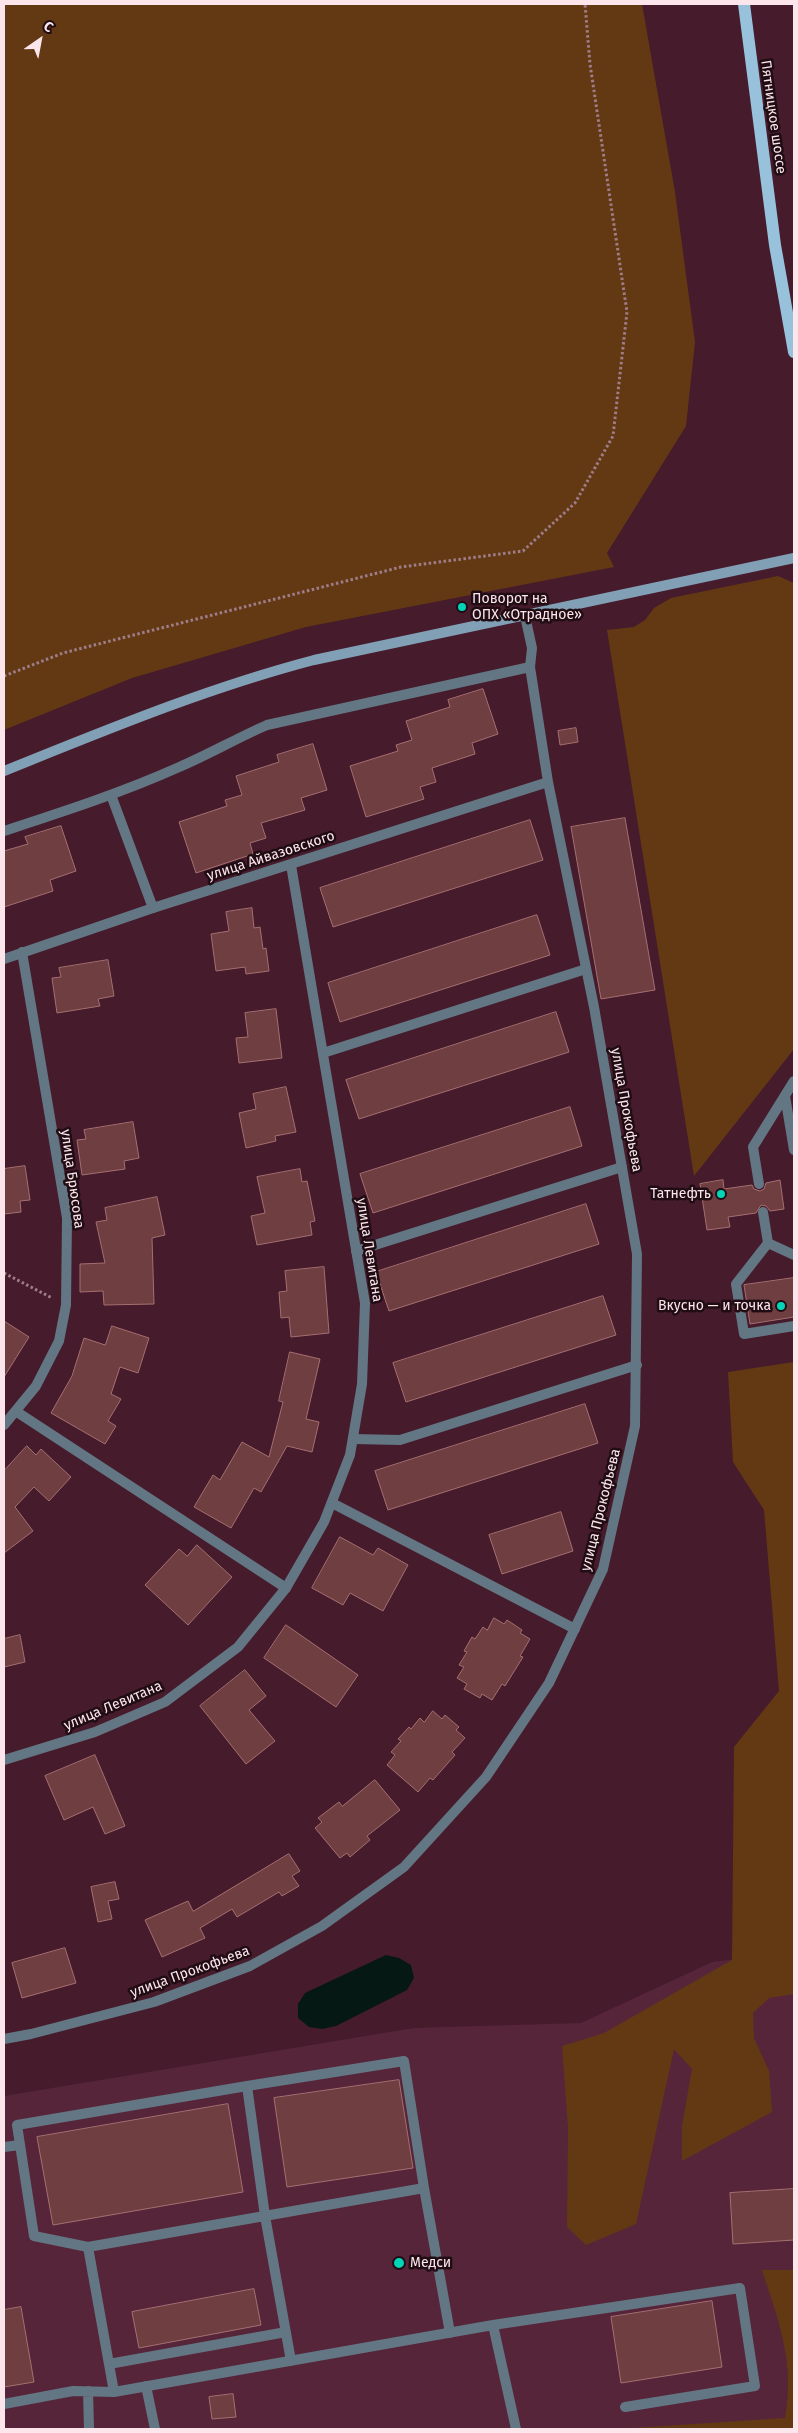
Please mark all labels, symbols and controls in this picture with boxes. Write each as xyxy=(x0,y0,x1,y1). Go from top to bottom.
north arrow xyxy=(15,15,65,65)
text: С xyxy=(40,18,56,36)
street label: Пятницкое шоссе xyxy=(757,59,789,175)
place label: Поворот на ОПХ «Отрадное» xyxy=(472,591,582,624)
marker: Поворот на ОПХ «Отрадное» xyxy=(456,601,468,613)
street label: улица Айвазовского xyxy=(205,827,337,885)
street label: улица Прокофьева xyxy=(607,1047,645,1173)
street label: улица Брюсова xyxy=(57,1128,87,1230)
place label: Татнефть xyxy=(650,1186,711,1202)
marker: Татнефть xyxy=(715,1188,727,1200)
street label: улица Левитана xyxy=(352,1197,386,1303)
place label: Вкусно — и точка xyxy=(658,1298,771,1314)
marker: Вкусно — и точка xyxy=(775,1300,787,1312)
street label: улица Прокофьева xyxy=(578,1447,624,1573)
street label: улица Левитана xyxy=(61,1678,165,1734)
street label: улица Прокофьева xyxy=(128,1943,252,2001)
place label: Медси xyxy=(410,2255,451,2271)
marker: Медси xyxy=(392,2256,406,2270)

